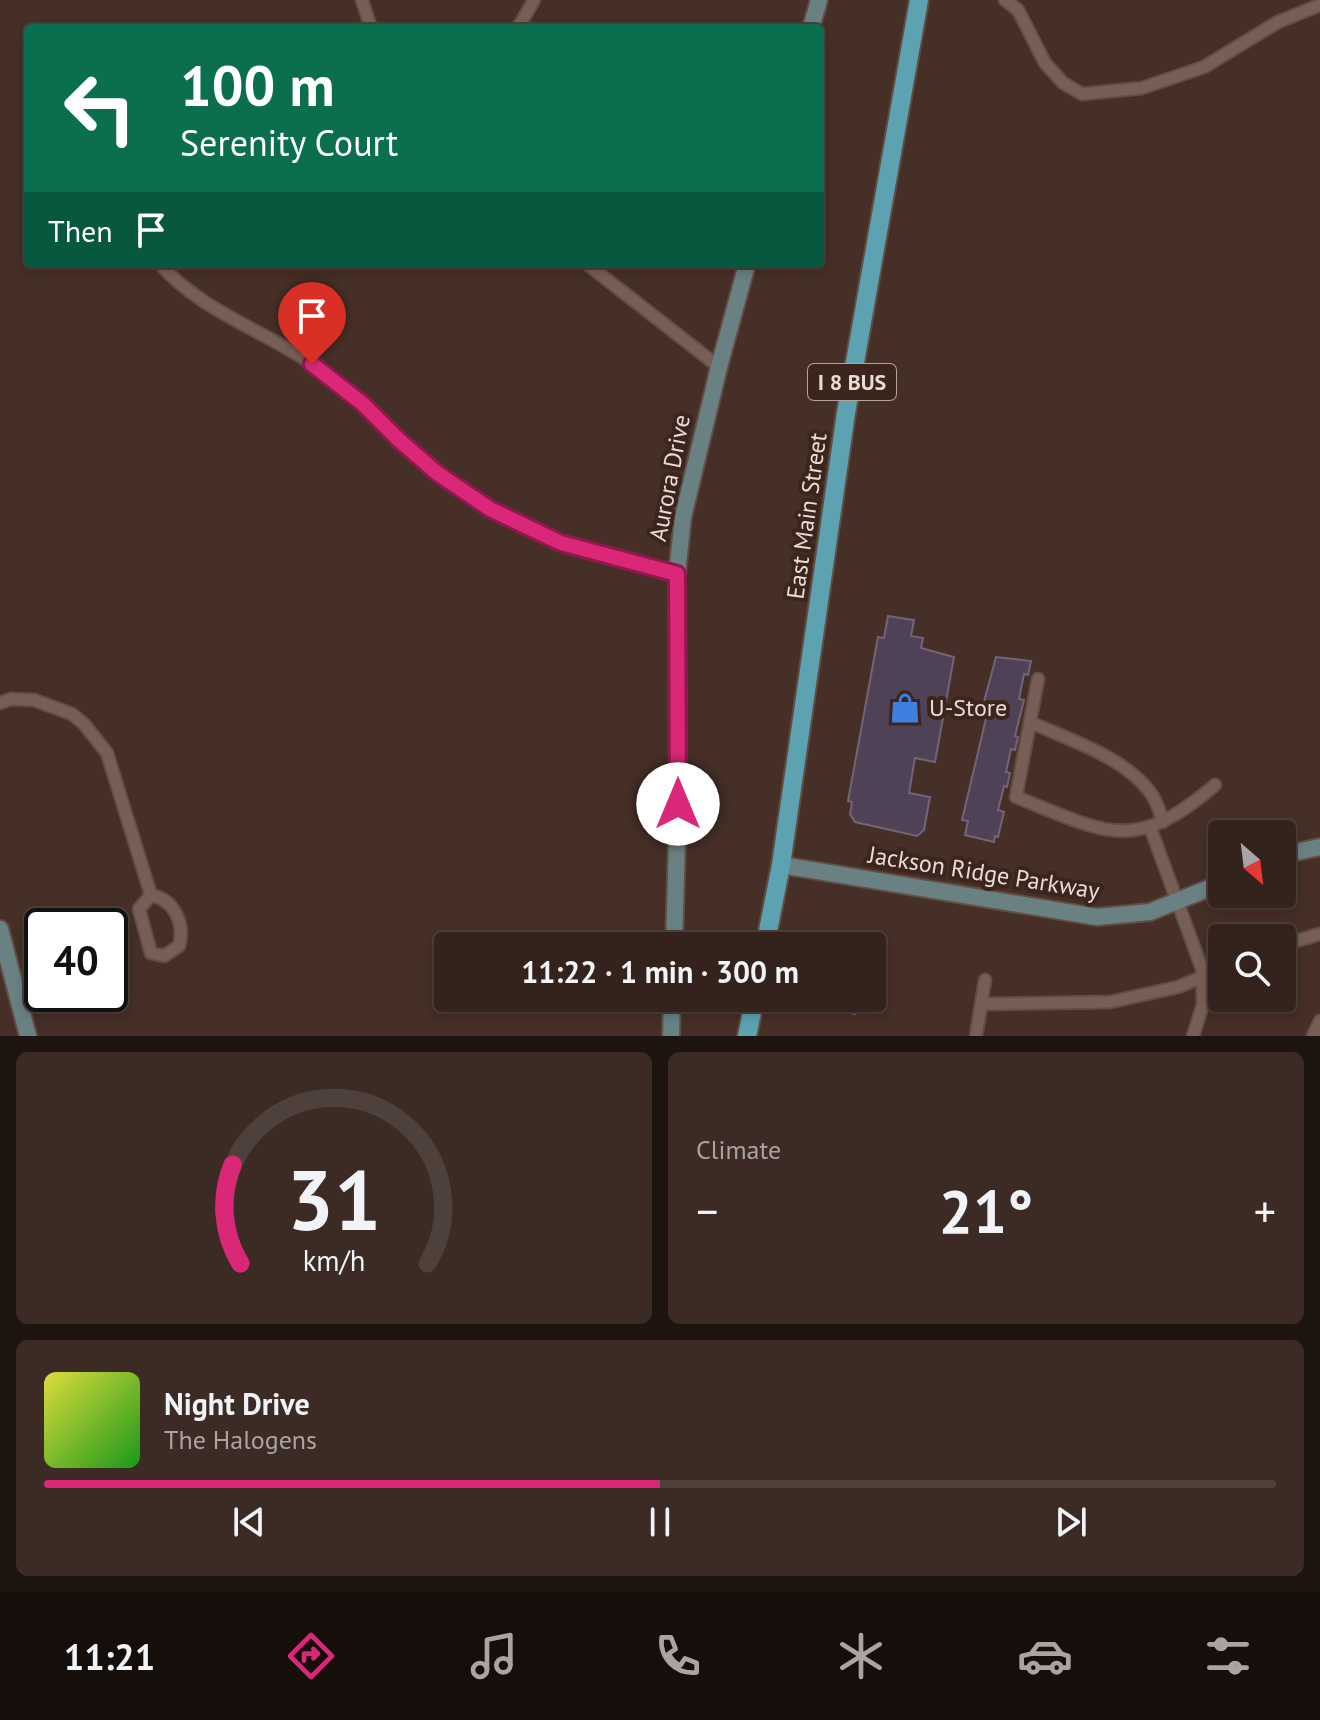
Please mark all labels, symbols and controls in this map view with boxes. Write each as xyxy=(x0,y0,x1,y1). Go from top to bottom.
text: 100 m xyxy=(180,49,335,121)
icon: left xyxy=(48,56,152,160)
text: Serenity Court xyxy=(180,119,398,166)
icon: arrive xyxy=(129,208,173,252)
text: Then xyxy=(48,211,113,250)
pin xyxy=(278,282,346,364)
icon: arrive xyxy=(290,294,334,338)
road number: I 8 BUS xyxy=(808,364,896,400)
street label: Aurora Drive xyxy=(642,412,697,544)
street label: East Main Street xyxy=(779,431,834,601)
shop icon: U-Store xyxy=(888,691,922,725)
place label: U-Store xyxy=(929,692,1007,723)
position arrow xyxy=(636,762,720,846)
north arrow xyxy=(1208,820,1296,908)
map controls xyxy=(1208,820,1296,1012)
street label: Jackson Ridge Parkway xyxy=(865,839,1102,906)
speed limit sign: 40 xyxy=(24,908,128,1012)
button: search xyxy=(1208,924,1296,1012)
text: 11:22 · 1 min · 300 m xyxy=(521,952,799,991)
text: Climate xyxy=(696,1133,781,1166)
text: 31 xyxy=(287,1145,381,1253)
text: 21° xyxy=(939,1172,1033,1250)
text: − xyxy=(696,1182,718,1239)
text: + xyxy=(1254,1182,1276,1239)
text: km/h xyxy=(303,1242,365,1279)
text: Night Drive xyxy=(164,1384,310,1423)
text: The Halogens xyxy=(164,1423,317,1456)
icon: previous xyxy=(227,1500,271,1544)
icon: pause xyxy=(638,1500,682,1544)
icon: next xyxy=(1049,1500,1093,1544)
icon: directions xyxy=(283,1628,339,1684)
icon: music xyxy=(466,1628,522,1684)
icon: phone xyxy=(650,1628,706,1684)
icon: climate xyxy=(833,1628,889,1684)
icon: car xyxy=(1017,1628,1073,1684)
icon: filters xyxy=(1200,1628,1256,1684)
text: 11:21 xyxy=(64,1633,155,1680)

